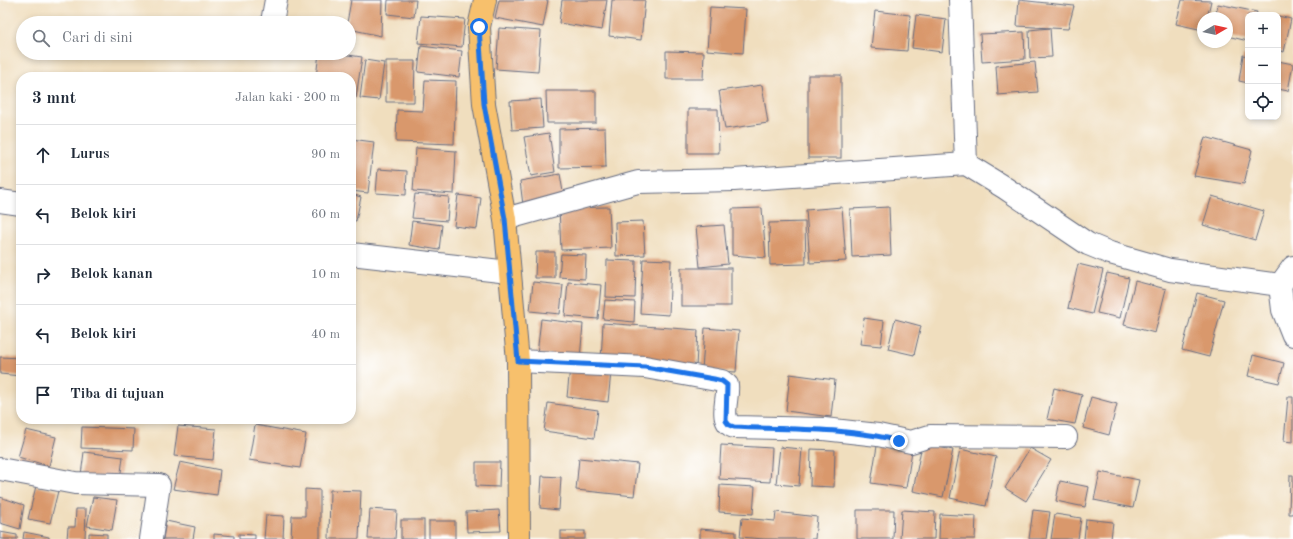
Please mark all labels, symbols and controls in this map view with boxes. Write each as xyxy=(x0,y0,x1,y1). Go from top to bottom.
north arrow xyxy=(1197,12,1233,48)
map controls xyxy=(1245,12,1281,120)
button: + xyxy=(1245,12,1281,48)
search box xyxy=(16,16,356,60)
route start xyxy=(470,18,488,36)
icon: search xyxy=(30,27,52,49)
text: Cari di sini xyxy=(62,31,133,46)
button: − xyxy=(1245,48,1281,84)
button: locate xyxy=(1245,84,1281,120)
text: 3 mnt xyxy=(32,90,76,107)
text: Jalan kaki · 200 m xyxy=(235,91,340,104)
icon: ahead xyxy=(32,144,54,166)
text: Lurus xyxy=(70,147,110,162)
text: 90 m xyxy=(311,148,340,161)
icon: left xyxy=(32,204,54,226)
text: Belok kiri xyxy=(70,207,136,222)
text: 60 m xyxy=(311,208,340,221)
icon: right xyxy=(32,264,54,286)
text: Belok kanan xyxy=(70,267,153,282)
text: 10 m xyxy=(311,268,340,281)
icon: left xyxy=(32,324,54,346)
text: Belok kiri xyxy=(70,327,136,342)
text: 40 m xyxy=(311,328,340,341)
icon: arrive xyxy=(32,384,54,406)
text: Tiba di tujuan xyxy=(70,387,164,402)
route end xyxy=(890,432,908,450)

